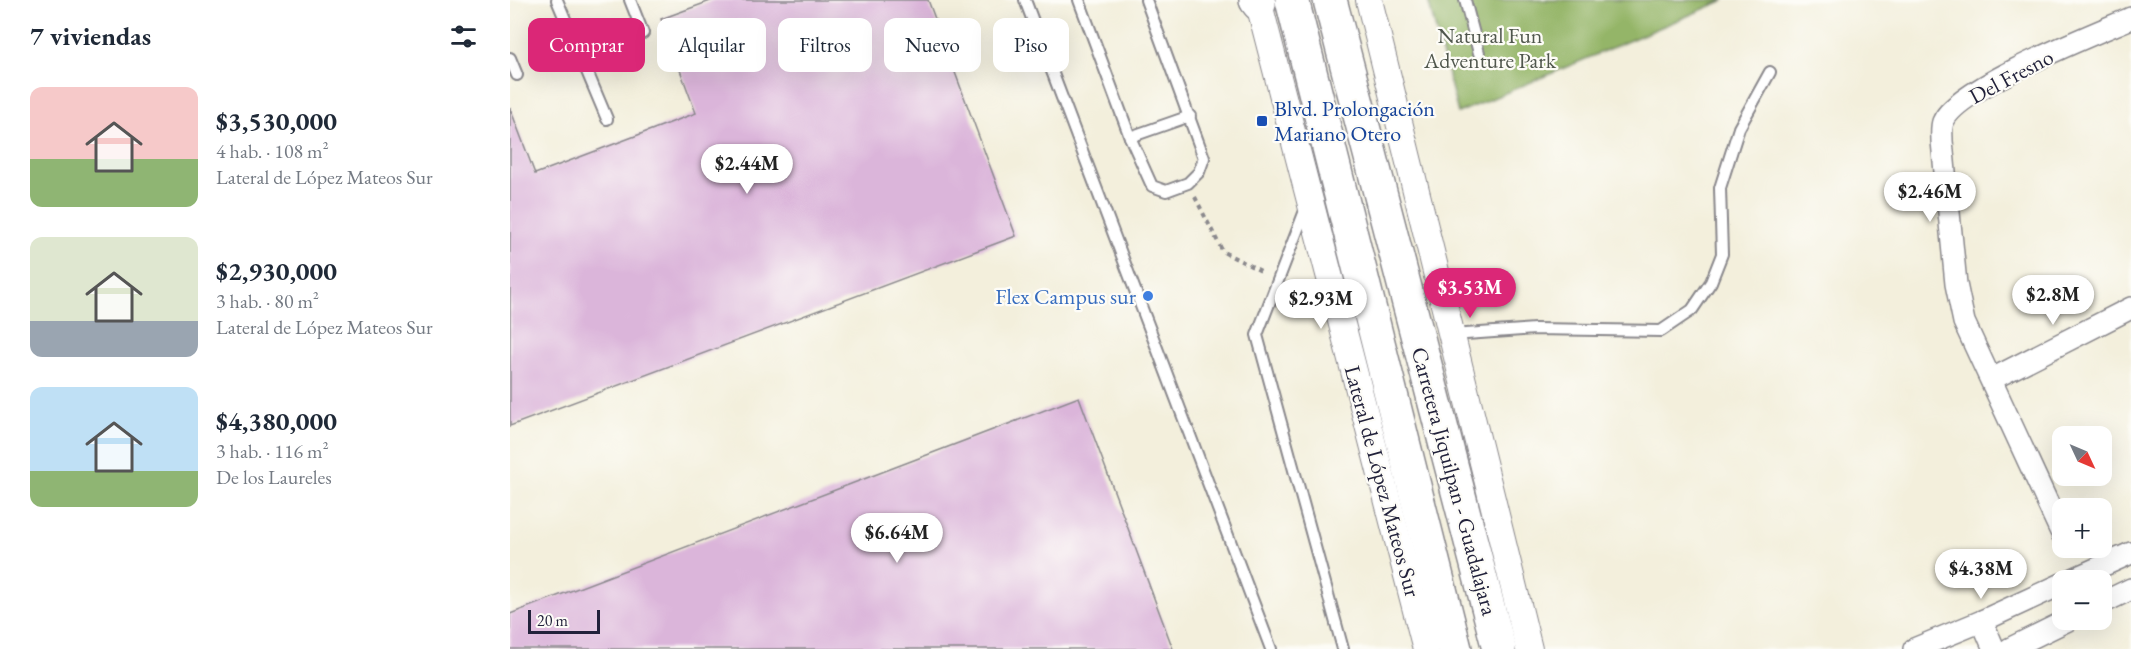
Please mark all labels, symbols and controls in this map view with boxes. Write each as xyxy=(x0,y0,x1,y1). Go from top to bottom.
chip: Comprar xyxy=(528,18,645,72)
chip: Alquilar xyxy=(657,18,766,72)
chip: Filtros xyxy=(778,18,872,72)
chip: Nuevo xyxy=(884,18,981,72)
chip: Piso xyxy=(993,18,1069,72)
text: 7 viviendas xyxy=(30,19,151,53)
icon: filters xyxy=(447,20,480,53)
park label: Natural Fun Adventure Park xyxy=(1423,21,1557,75)
street label: Del Fresno xyxy=(1964,42,2059,111)
place label: Blvd. Prolongación Mariano Otero xyxy=(1274,94,1435,148)
text: $3,530,000 xyxy=(216,104,337,138)
icon: home xyxy=(78,111,150,183)
marker: Blvd. Prolongación Mariano Otero xyxy=(1255,114,1269,128)
text: 4 hab. · 108 m² xyxy=(216,138,329,164)
pin: $2.44M xyxy=(698,144,796,195)
text: $2.44M xyxy=(715,150,779,176)
text: Lateral de López Mateos Sur xyxy=(216,164,433,190)
pin: $2.46M xyxy=(1881,172,1979,223)
text: $2.46M xyxy=(1898,178,1962,204)
text: $2,930,000 xyxy=(216,254,337,288)
icon: home xyxy=(78,261,150,333)
pin: $3.53M xyxy=(1421,268,1519,319)
text: $3.53M xyxy=(1438,274,1502,300)
pin: $2.8M xyxy=(2011,275,2095,326)
pin: $2.93M xyxy=(1272,279,1370,330)
text: $2.8M xyxy=(2026,281,2080,307)
place label: Flex Campus sur xyxy=(995,282,1137,311)
text: $2.93M xyxy=(1289,285,1353,311)
text: 3 hab. · 80 m² xyxy=(216,288,319,314)
marker: Flex Campus sur xyxy=(1141,289,1155,303)
text: Lateral de López Mateos Sur xyxy=(216,314,433,340)
street label: Carretera Jiquilpan - Guadalajara xyxy=(1405,344,1504,619)
street label: Lateral de López Mateos Sur xyxy=(1338,362,1428,601)
text: $4,380,000 xyxy=(216,404,337,438)
icon: home xyxy=(78,411,150,483)
north arrow xyxy=(2052,426,2112,486)
map controls xyxy=(2052,426,2112,630)
text: 3 hab. · 116 m² xyxy=(216,438,329,464)
text: De los Laureles xyxy=(216,464,332,490)
button: + xyxy=(2052,498,2112,558)
pin: $6.64M xyxy=(848,513,946,564)
text: $6.64M xyxy=(865,519,929,545)
pin: $4.38M xyxy=(1932,549,2030,600)
text: $4.38M xyxy=(1949,555,2013,581)
button: − xyxy=(2052,570,2112,630)
scale bar xyxy=(528,607,600,634)
text: 20 m xyxy=(537,610,568,631)

